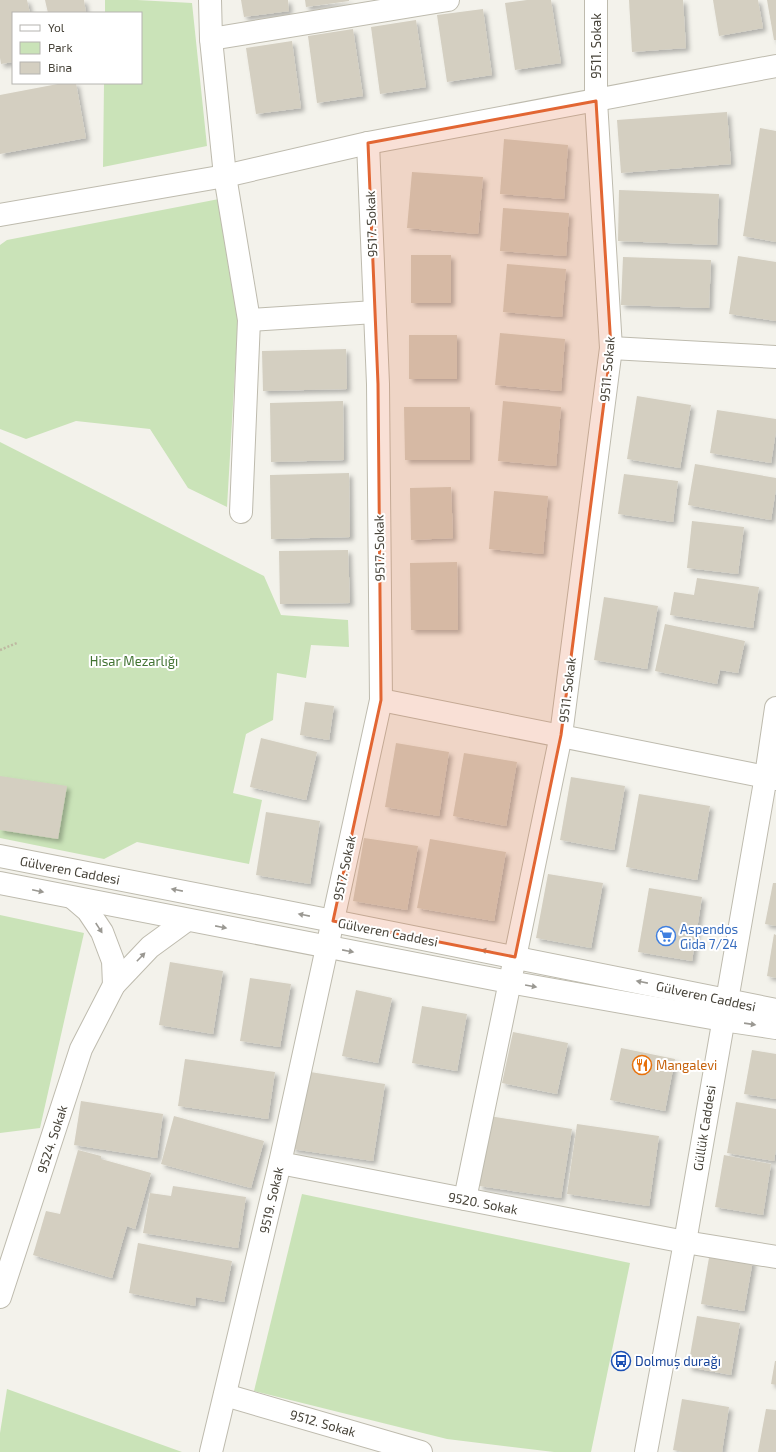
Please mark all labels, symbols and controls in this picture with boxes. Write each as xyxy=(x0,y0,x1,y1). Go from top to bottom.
legend xyxy=(12,12,142,84)
street label: 9511. Sokak xyxy=(588,13,604,79)
text: Yol xyxy=(48,20,65,34)
text: Park xyxy=(48,40,73,54)
text: Bina xyxy=(48,60,72,74)
street label: 9517. Sokak xyxy=(362,190,380,258)
street label: 9511. Sokak xyxy=(596,335,618,402)
street label: 9517. Sokak xyxy=(370,514,388,581)
park label: Hisar Mezarlığı xyxy=(90,653,178,669)
street label: 9511. Sokak xyxy=(555,656,579,724)
street label: 9517. Sokak xyxy=(329,833,359,902)
street label: Gülveren Caddesi xyxy=(19,852,121,888)
one-way arrow xyxy=(171,887,183,893)
one-way arrow xyxy=(32,888,44,894)
one-way arrow xyxy=(298,912,311,918)
street label: Gülveren Caddesi xyxy=(337,914,439,950)
place label: Aspendos Gida 7/24 xyxy=(680,921,738,952)
one-way arrow xyxy=(96,922,103,934)
one-way arrow xyxy=(215,924,227,930)
supermarket icon: Aspendos Gida 7/24 xyxy=(655,925,677,947)
one-way arrow xyxy=(342,948,355,954)
one-way arrow xyxy=(481,948,493,954)
one-way arrow xyxy=(136,952,146,962)
street label: Gülveren Caddesi xyxy=(655,978,757,1014)
one-way arrow xyxy=(636,979,648,985)
one-way arrow xyxy=(525,983,537,989)
one-way arrow xyxy=(744,1021,756,1027)
restaurant icon: Mangalevi xyxy=(631,1054,653,1076)
place label: Mangalevi xyxy=(656,1057,717,1073)
street label: Güllük Caddesi xyxy=(689,1084,719,1172)
street label: 9524. Sokak xyxy=(33,1103,71,1175)
street label: 9519. Sokak xyxy=(256,1165,287,1235)
street label: 9520. Sokak xyxy=(447,1188,519,1218)
bus stop icon: Dolmuş durağı xyxy=(610,1350,632,1372)
place label: Dolmuş durağı xyxy=(635,1353,721,1370)
street label: 9512. Sokak xyxy=(288,1406,358,1440)

